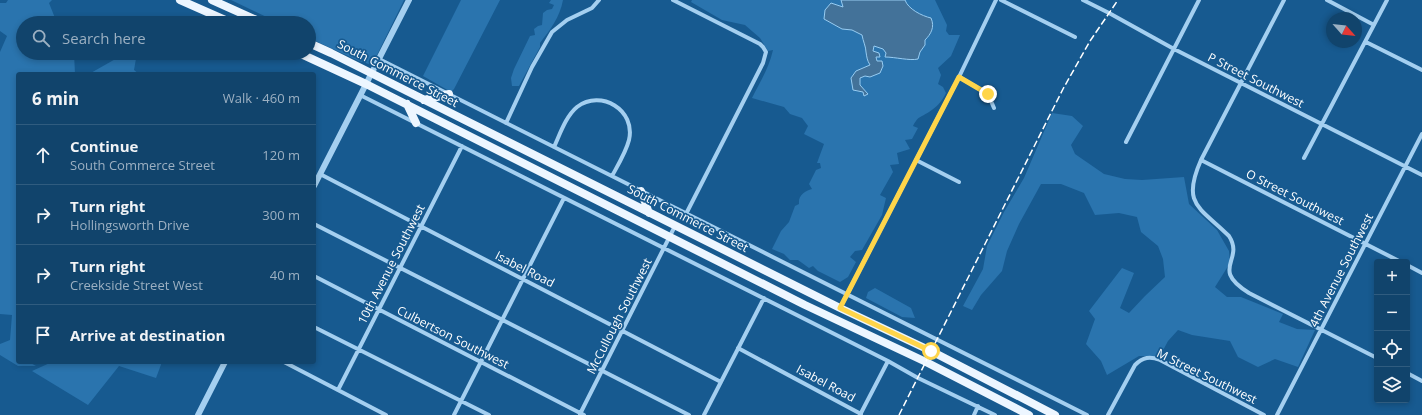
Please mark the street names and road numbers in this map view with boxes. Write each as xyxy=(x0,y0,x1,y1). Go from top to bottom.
street label: South Commerce Street xyxy=(335,35,461,111)
street label: P Street Southwest xyxy=(1205,48,1307,112)
street label: O Street Southwest xyxy=(1243,165,1347,229)
street label: South Commerce Street xyxy=(625,180,751,256)
street label: 10th Avenue Southwest xyxy=(353,201,429,327)
street label: 4th Avenue Southwest xyxy=(1305,210,1377,330)
street label: Isabel Road xyxy=(492,247,558,291)
street label: McCullough Southwest xyxy=(582,255,656,377)
street label: Culbertson Southwest xyxy=(394,301,512,373)
street label: M Street Southwest xyxy=(1154,344,1260,408)
street label: Isabel Road xyxy=(793,360,859,406)

